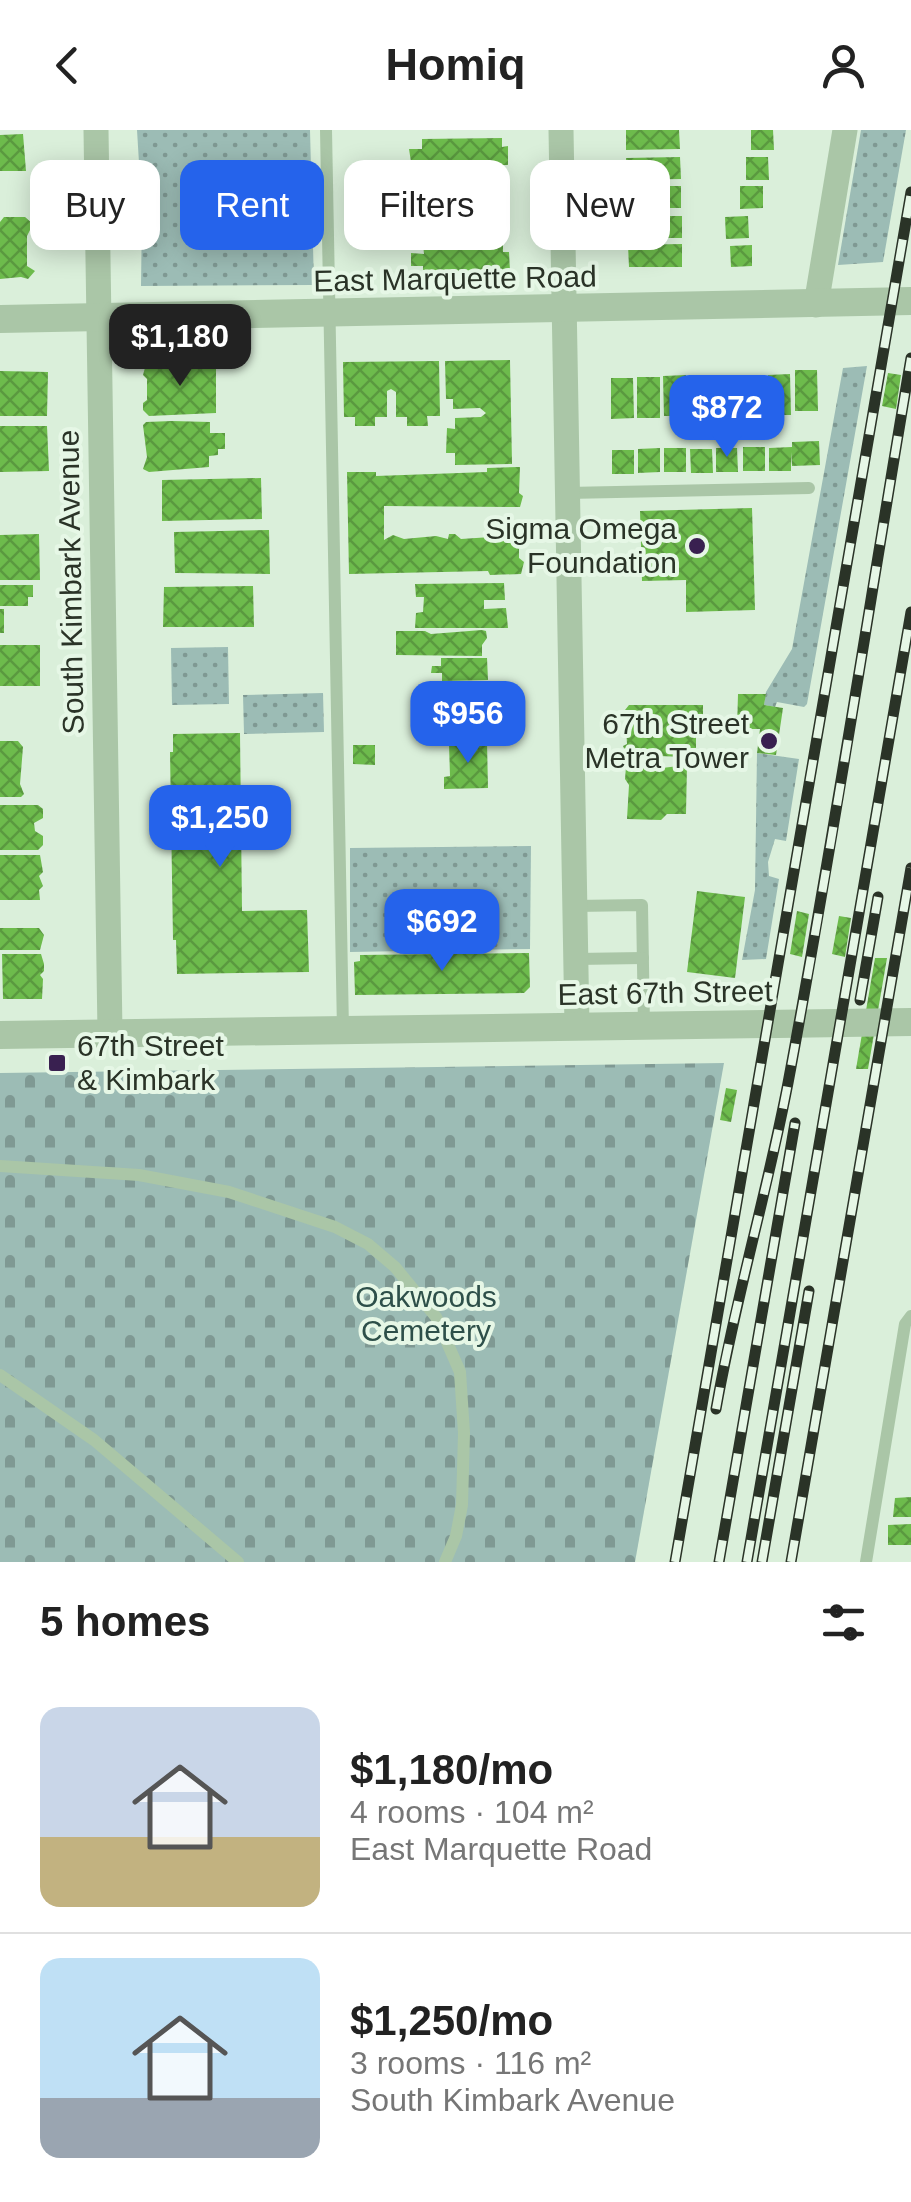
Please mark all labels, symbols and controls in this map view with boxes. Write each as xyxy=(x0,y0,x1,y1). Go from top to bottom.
icon: back xyxy=(40,38,95,93)
icon: person xyxy=(816,38,871,93)
text: Homiq xyxy=(386,39,526,90)
chip: Buy xyxy=(30,160,160,250)
chip: Rent xyxy=(180,160,324,250)
chip: Filters xyxy=(344,160,510,250)
chip: New xyxy=(530,160,670,250)
street label: East Marquette Road xyxy=(313,260,597,297)
pin: $1,180 xyxy=(99,304,261,389)
text: $1,180 xyxy=(131,318,229,354)
pin: $872 xyxy=(668,375,786,460)
text: $872 xyxy=(691,389,763,425)
street label: South Kimbark Avenue xyxy=(51,429,90,735)
place label: Sigma Omega Foundation xyxy=(485,512,677,579)
marker: Sigma Omega Foundation xyxy=(686,535,708,557)
pin: $956 xyxy=(409,681,527,766)
text: $956 xyxy=(432,695,504,731)
place label: 67th Street Metra Tower xyxy=(584,707,750,774)
marker: 67th Street Metra Tower xyxy=(758,730,780,752)
pin: $1,250 xyxy=(139,785,301,870)
text: $1,250 xyxy=(171,799,269,835)
pin: $692 xyxy=(383,889,501,974)
text: $692 xyxy=(406,903,478,939)
street label: East 67th Street xyxy=(557,974,773,1011)
place label: 67th Street & Kimbark xyxy=(77,1029,224,1096)
marker: 67th Street & Kimbark xyxy=(46,1052,68,1074)
park label: Oakwoods Cemetery xyxy=(355,1280,497,1347)
icon: filters xyxy=(816,1595,871,1650)
text: 5 homes xyxy=(40,1598,210,1645)
text: $1,180/mo xyxy=(350,1746,553,1793)
icon: home xyxy=(120,1747,240,1867)
text: 4 rooms · 104 m² xyxy=(350,1794,594,1830)
text: East Marquette Road xyxy=(350,1831,652,1867)
text: $1,250/mo xyxy=(350,1997,553,2044)
icon: home xyxy=(120,1998,240,2118)
text: 3 rooms · 116 m² xyxy=(350,2045,591,2081)
text: South Kimbark Avenue xyxy=(350,2082,675,2118)

